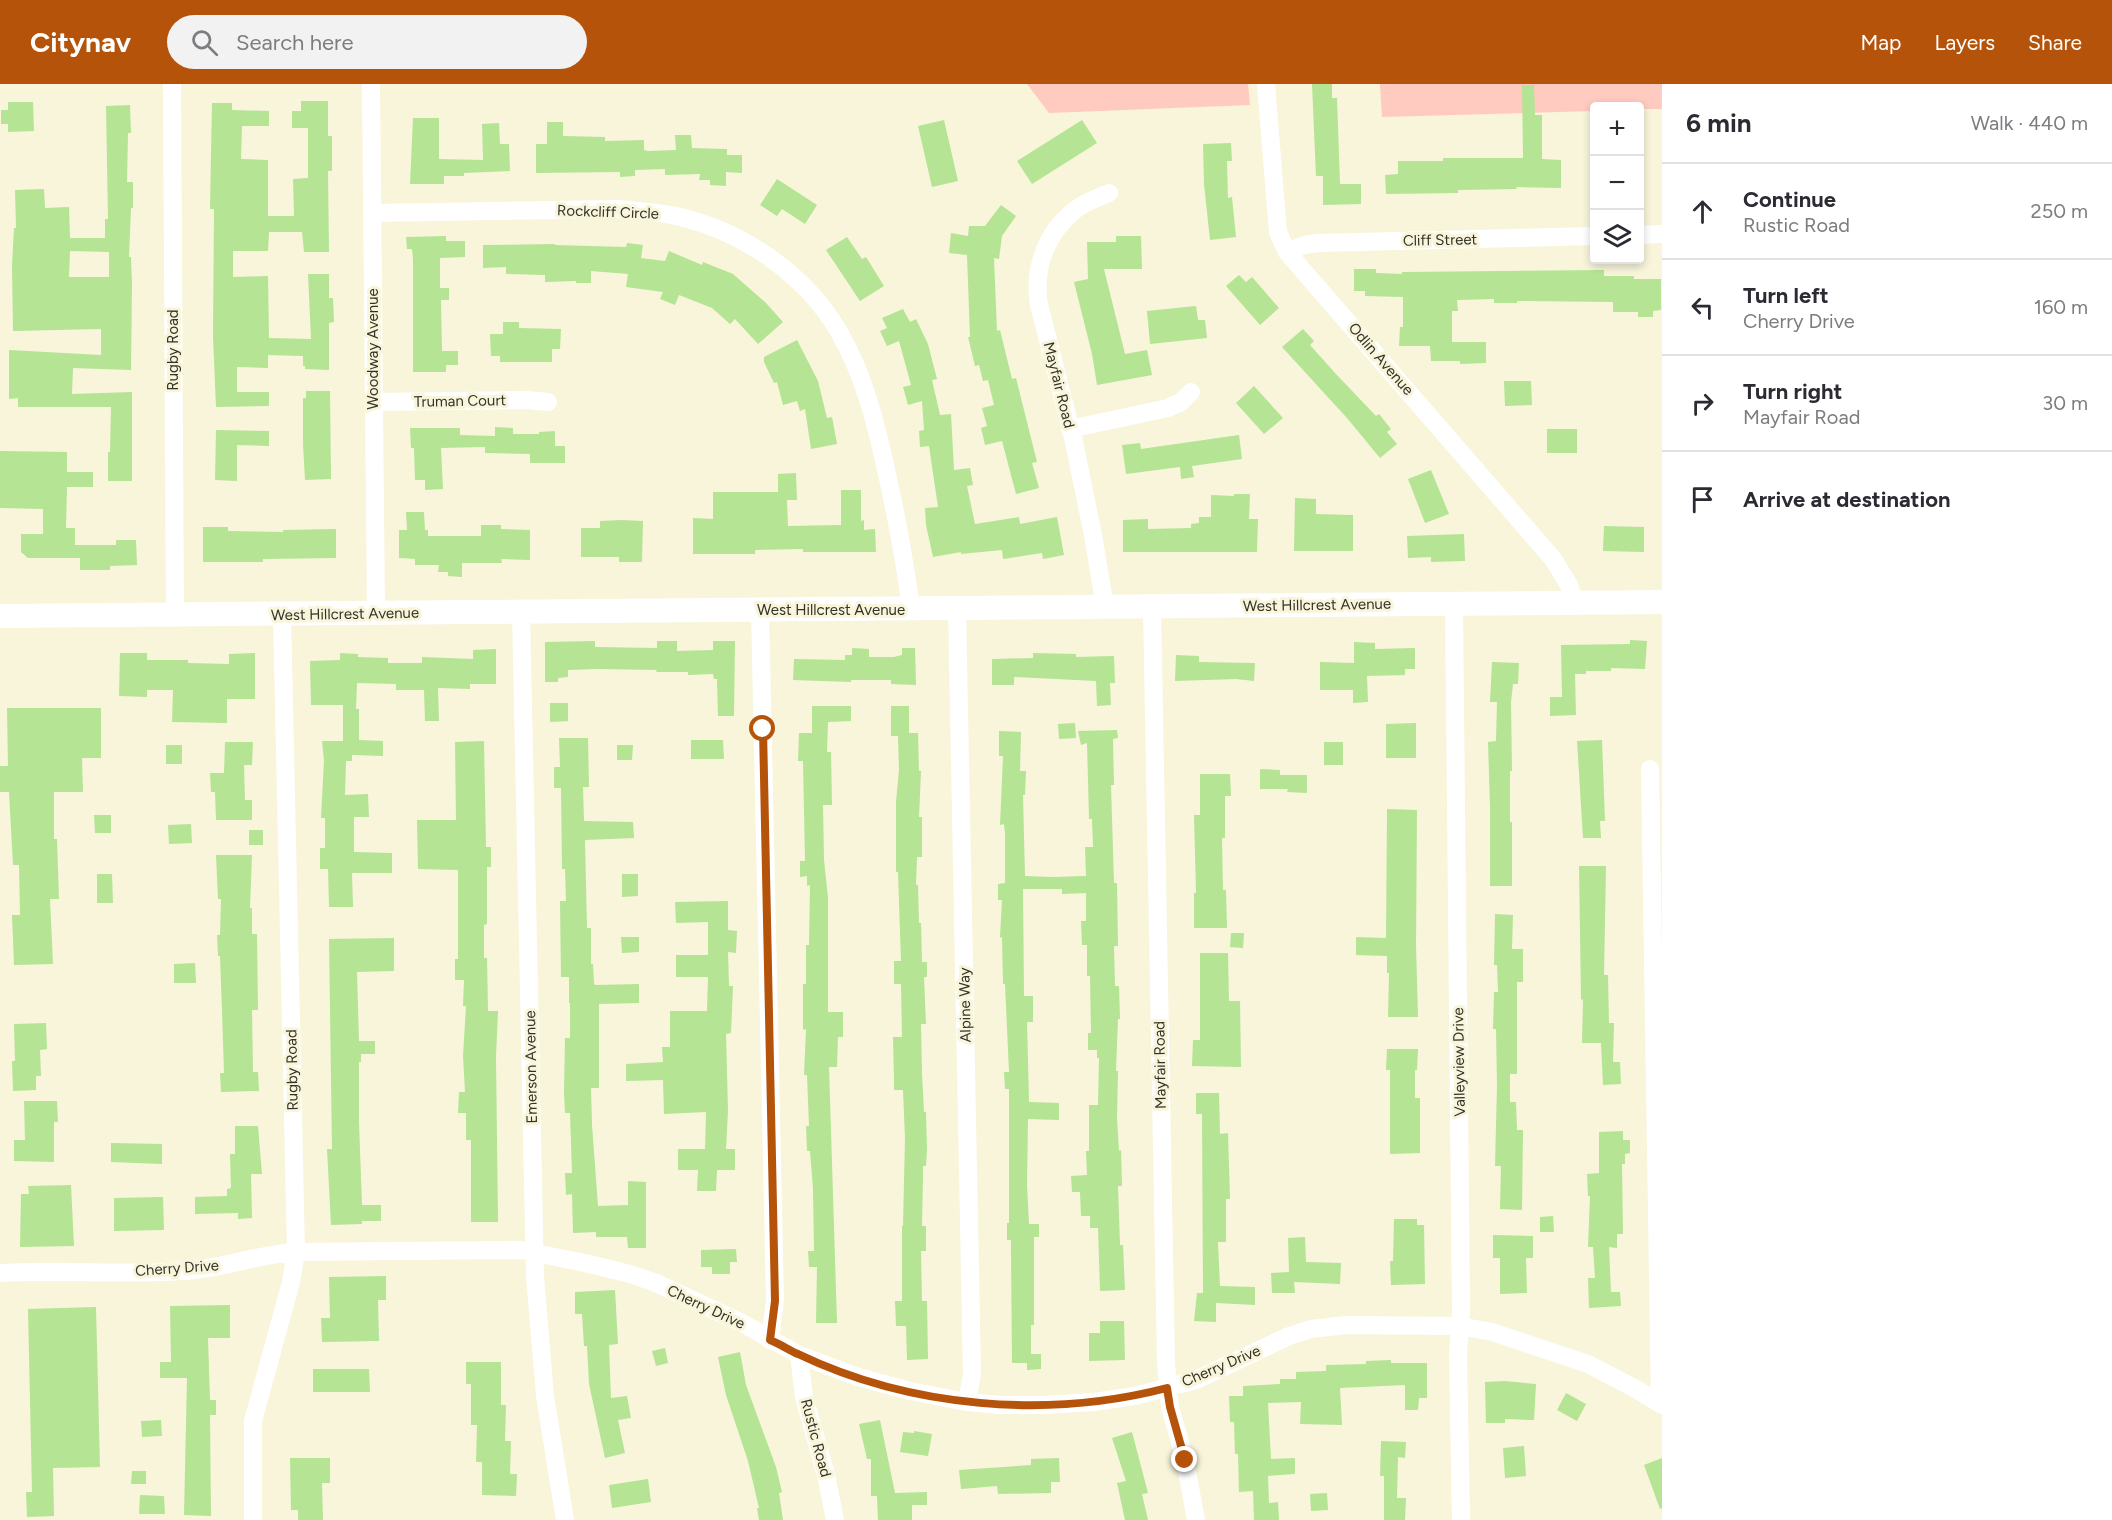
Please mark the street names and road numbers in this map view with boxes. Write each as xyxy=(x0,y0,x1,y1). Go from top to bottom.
street label: Rockcliff Circle xyxy=(557,201,659,223)
street label: Cliff Street xyxy=(1403,230,1478,250)
street label: Woodway Avenue xyxy=(364,288,382,410)
street label: Rugby Road xyxy=(164,309,182,391)
street label: Odlin Avenue xyxy=(1345,319,1417,399)
street label: Mayfair Road xyxy=(1040,340,1078,430)
street label: Truman Court xyxy=(414,391,507,411)
street label: West Hillcrest Avenue xyxy=(1243,595,1391,615)
street label: West Hillcrest Avenue xyxy=(757,601,905,619)
street label: West Hillcrest Avenue xyxy=(271,604,419,624)
street label: Alpine Way xyxy=(955,967,975,1043)
street label: Valleyview Drive xyxy=(1449,1007,1469,1117)
street label: Emerson Avenue xyxy=(521,1010,541,1124)
street label: Mayfair Road xyxy=(1150,1021,1170,1109)
street label: Rugby Road xyxy=(282,1029,302,1111)
street label: Cherry Drive xyxy=(135,1256,219,1280)
street label: Cherry Drive xyxy=(664,1281,748,1333)
street label: Cherry Drive xyxy=(1179,1341,1263,1391)
street label: Rustic Road xyxy=(797,1397,835,1479)

